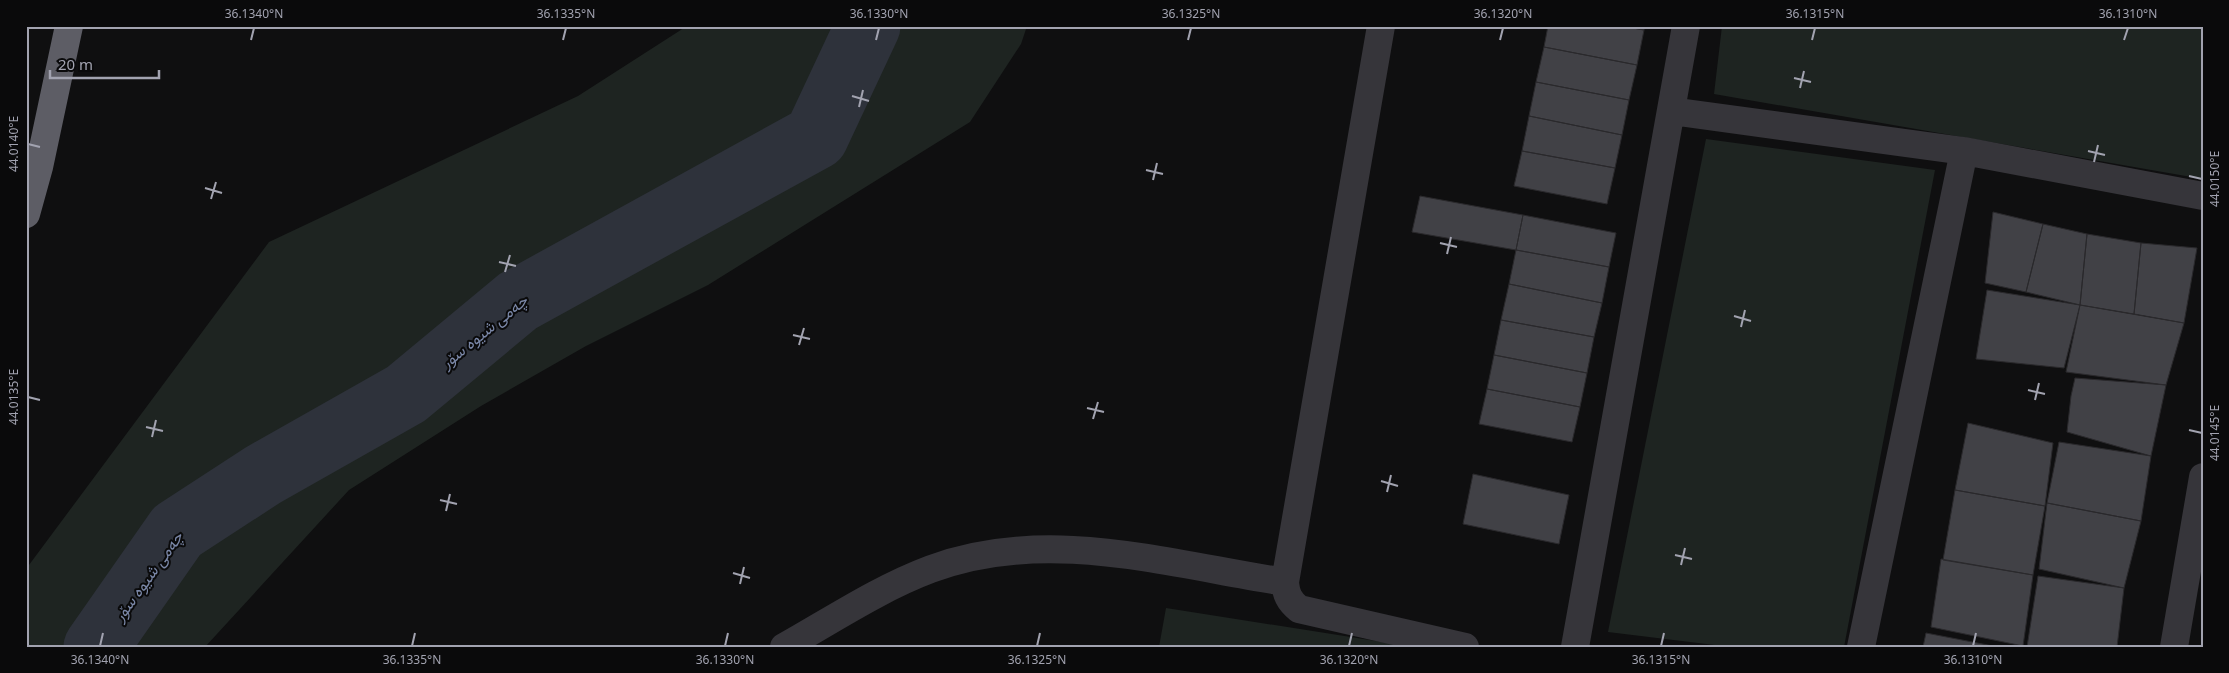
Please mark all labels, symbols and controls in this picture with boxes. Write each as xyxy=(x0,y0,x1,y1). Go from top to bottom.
text: 36.1340°N xyxy=(225,5,283,22)
text: 36.1335°N xyxy=(537,5,595,22)
text: 36.1330°N xyxy=(850,5,908,22)
text: 36.1325°N xyxy=(1162,5,1220,22)
text: 36.1320°N xyxy=(1474,5,1532,22)
text: 36.1315°N xyxy=(1786,5,1844,22)
text: 36.1310°N xyxy=(2099,5,2157,22)
scale bar xyxy=(50,48,159,80)
text: 20 m xyxy=(58,54,93,74)
text: 44.0140°E xyxy=(5,116,22,172)
text: 44.0150°E xyxy=(2206,151,2223,207)
water label: چەمی شیوە سۆر xyxy=(435,288,534,374)
text: 44.0135°E xyxy=(5,369,22,425)
text: 44.0145°E xyxy=(2206,405,2223,461)
water label: چەمی شیوە سۆر xyxy=(107,526,190,627)
text: 36.1340°N xyxy=(71,651,129,668)
text: 36.1335°N xyxy=(383,651,441,668)
text: 36.1330°N xyxy=(696,651,754,668)
text: 36.1325°N xyxy=(1008,651,1066,668)
text: 36.1320°N xyxy=(1320,651,1378,668)
text: 36.1315°N xyxy=(1632,651,1690,668)
text: 36.1310°N xyxy=(1944,651,2002,668)

